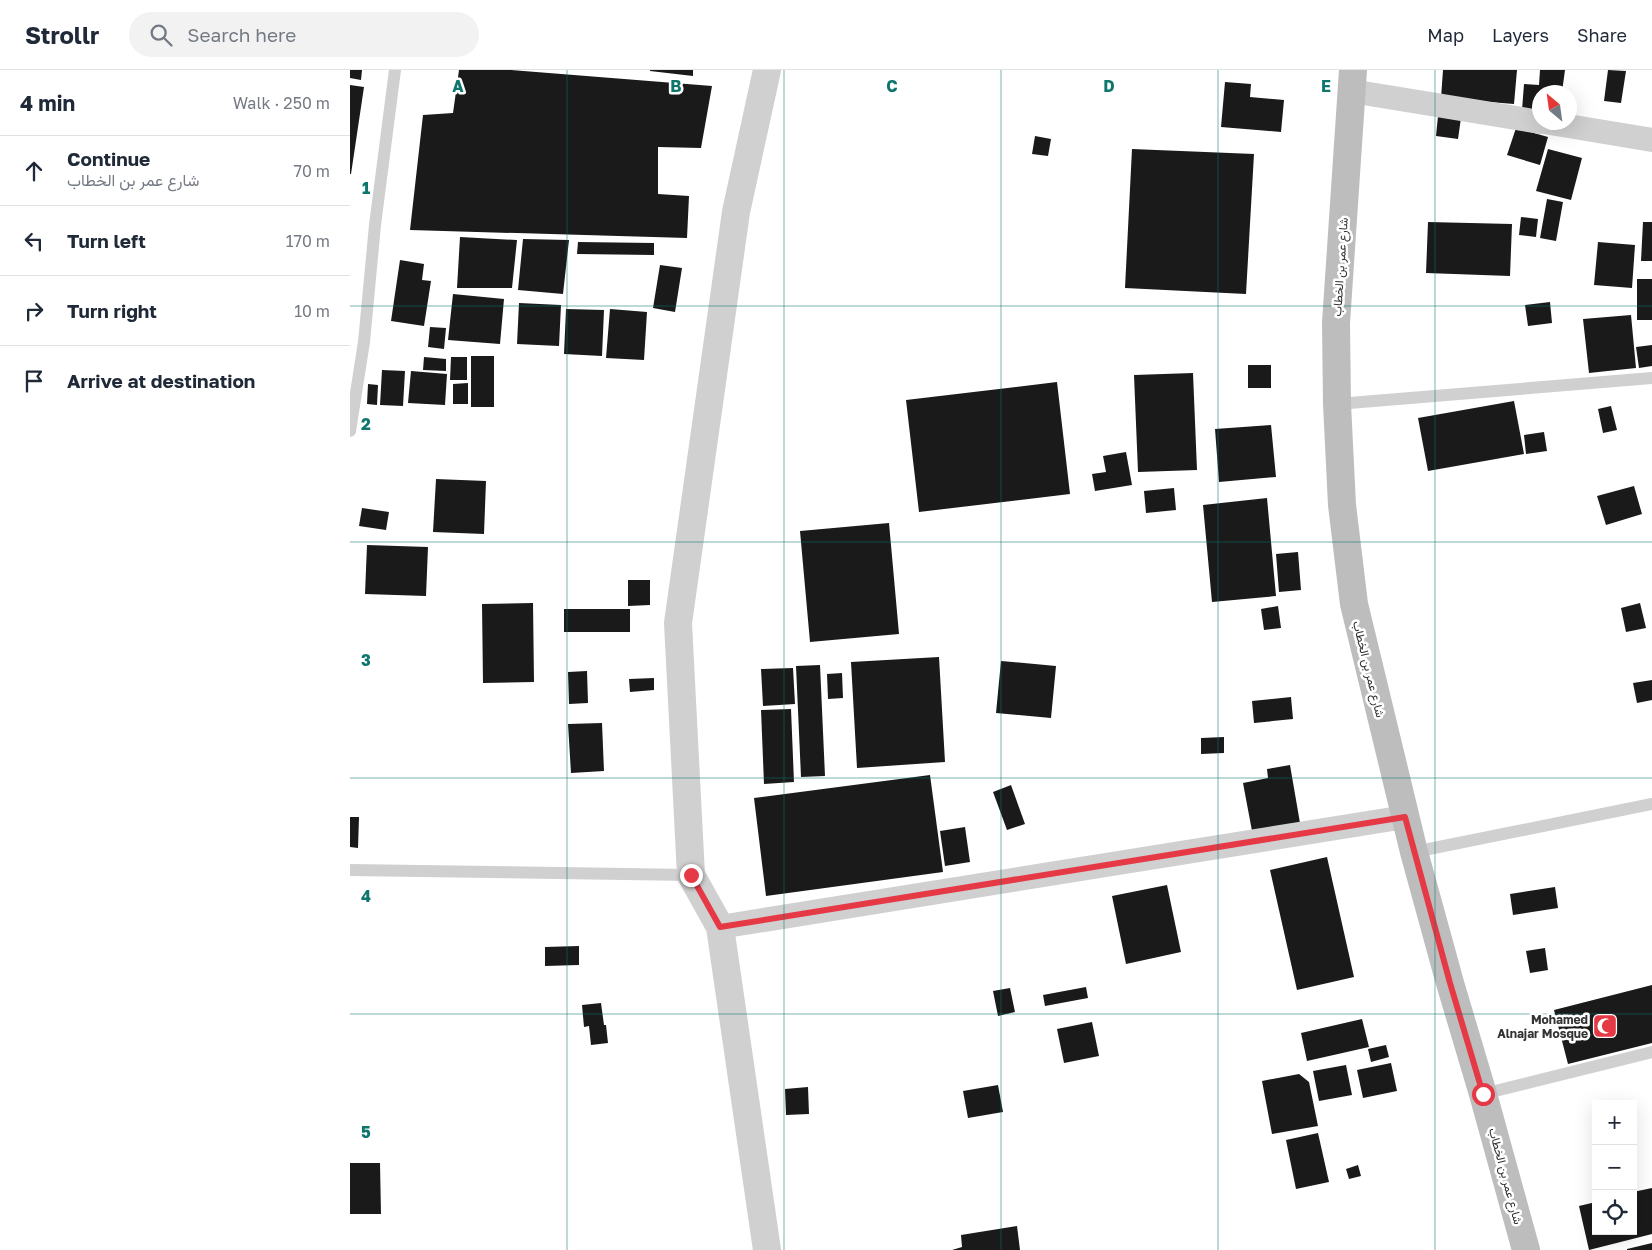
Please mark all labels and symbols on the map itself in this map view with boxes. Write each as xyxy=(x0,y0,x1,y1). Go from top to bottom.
text: A xyxy=(452,76,464,96)
text: B xyxy=(670,76,682,96)
text: C xyxy=(886,76,898,96)
text: D xyxy=(1103,76,1115,96)
text: E xyxy=(1321,76,1331,96)
north arrow xyxy=(1532,85,1577,130)
text: 1 xyxy=(362,178,370,198)
street label: شارع عمر بن الخطاب xyxy=(1329,217,1353,317)
text: 2 xyxy=(361,414,371,434)
street label: شارع عمر بن الخطاب xyxy=(1348,619,1388,719)
text: 3 xyxy=(361,650,371,670)
route end xyxy=(680,864,703,887)
text: 4 xyxy=(361,886,371,906)
place label: Mohamed Alnajar Mosque xyxy=(1497,1012,1588,1041)
mosque icon: Mohamed Alnajar Mosque xyxy=(1592,1013,1618,1039)
route start xyxy=(1472,1083,1495,1106)
text: 5 xyxy=(361,1122,371,1142)
street label: شارع عمر بن الخطاب xyxy=(1484,1126,1526,1226)

